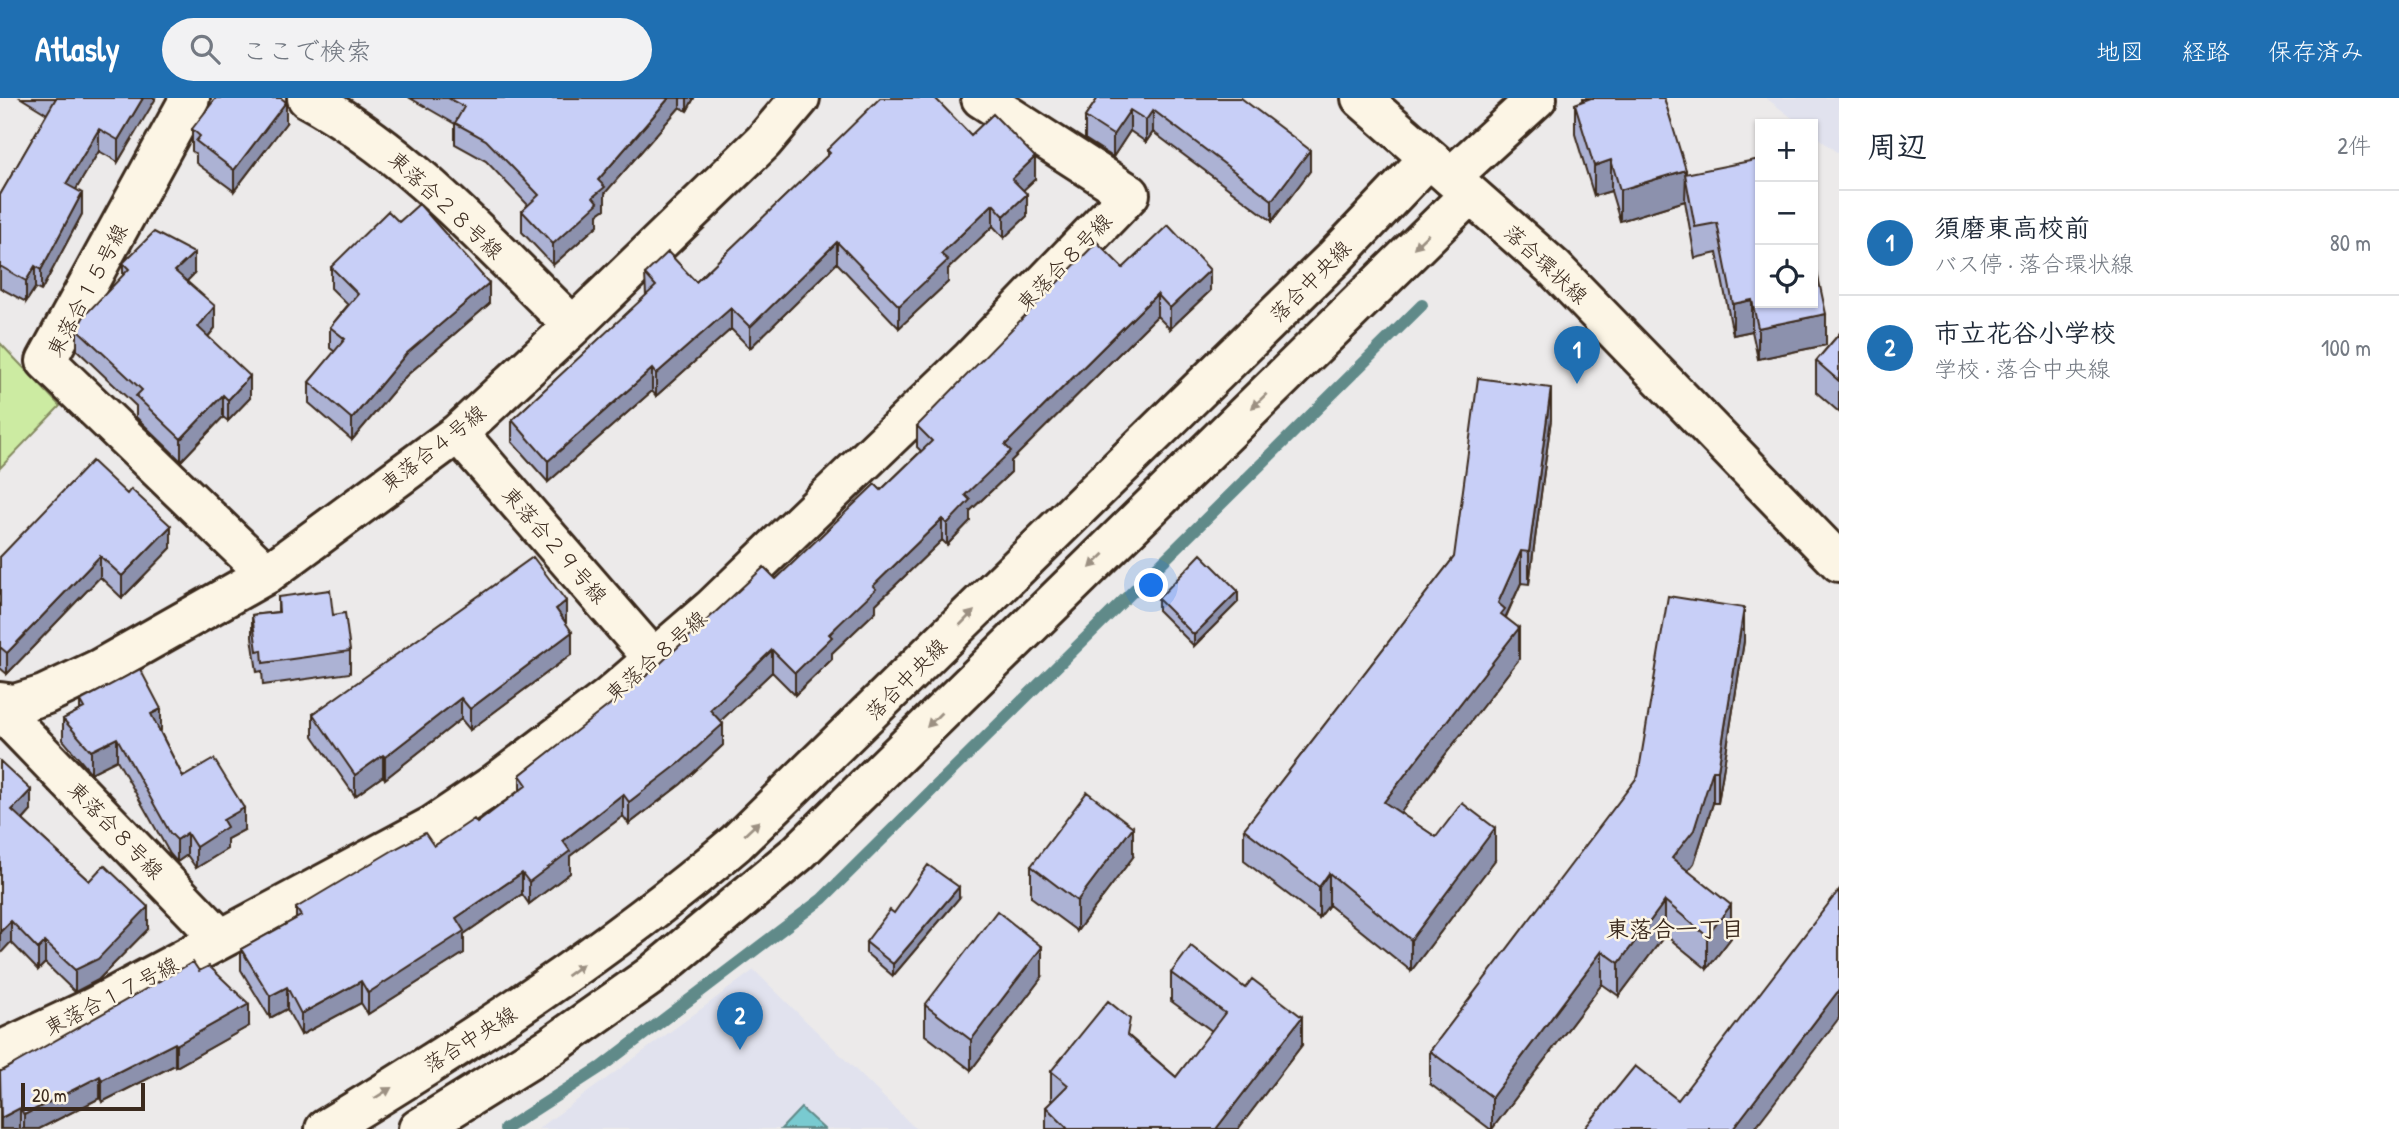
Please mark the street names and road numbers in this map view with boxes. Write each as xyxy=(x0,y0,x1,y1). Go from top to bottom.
street label: 東落合２８号線 xyxy=(382,144,510,266)
street label: 東落合８号線 xyxy=(1010,207,1118,317)
street label: 東落合１５号線 xyxy=(40,218,134,362)
street label: 落合環状線 xyxy=(1498,218,1594,310)
street label: 落合中央線 xyxy=(1263,234,1357,328)
street label: 東落合４号線 xyxy=(374,398,492,498)
street label: 東落合２９号線 xyxy=(496,480,614,610)
street label: 東落合８号線 xyxy=(599,604,713,708)
street label: 落合中央線 xyxy=(859,632,953,726)
street label: 東落合８号線 xyxy=(62,775,170,885)
street label: 東落合１７号線 xyxy=(39,950,183,1042)
street label: 落合中央線 xyxy=(418,999,522,1079)

